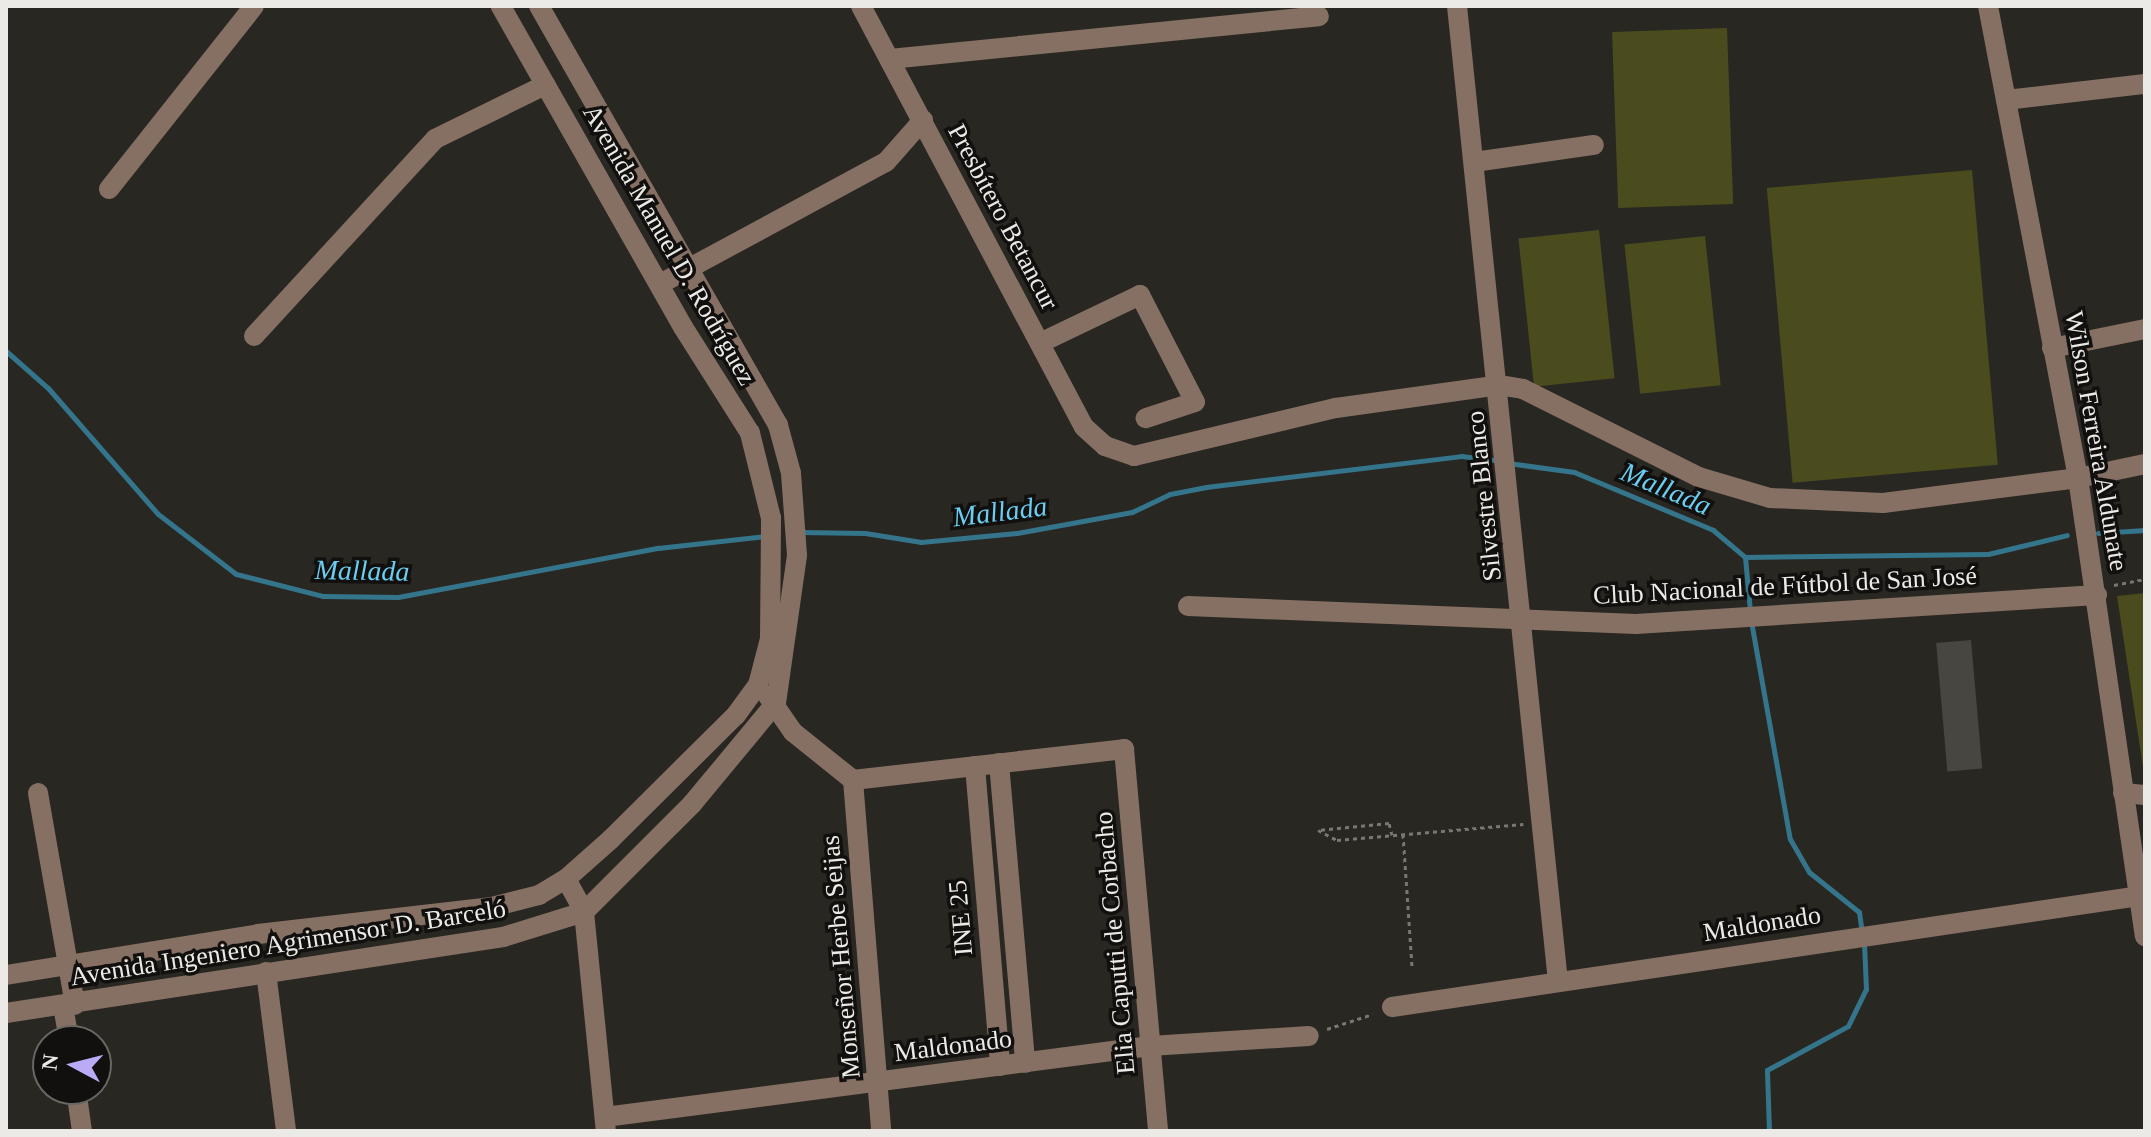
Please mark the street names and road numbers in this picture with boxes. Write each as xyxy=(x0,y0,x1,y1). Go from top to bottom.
street label: Avenida Manuel D. Rodríguez xyxy=(576,99,762,391)
street label: Presbítero Betancur xyxy=(941,119,1065,315)
street label: Wilson Ferreira Aldunate xyxy=(2058,308,2134,574)
street label: Silvestre Blanco xyxy=(1460,409,1508,583)
street label: Club Nacional de Fútbol de San José xyxy=(1592,560,1978,612)
street label: Elia Caputti de Corbacho xyxy=(1088,810,1142,1076)
street label: Monseñor Herbe Seijas xyxy=(815,834,867,1080)
street label: INE 25 xyxy=(942,879,980,957)
street label: Avenida Ingeniero Agrimensor D. Barceló xyxy=(67,893,509,993)
street label: Maldonado xyxy=(1701,899,1823,949)
street label: Maldonado xyxy=(892,1023,1014,1069)

